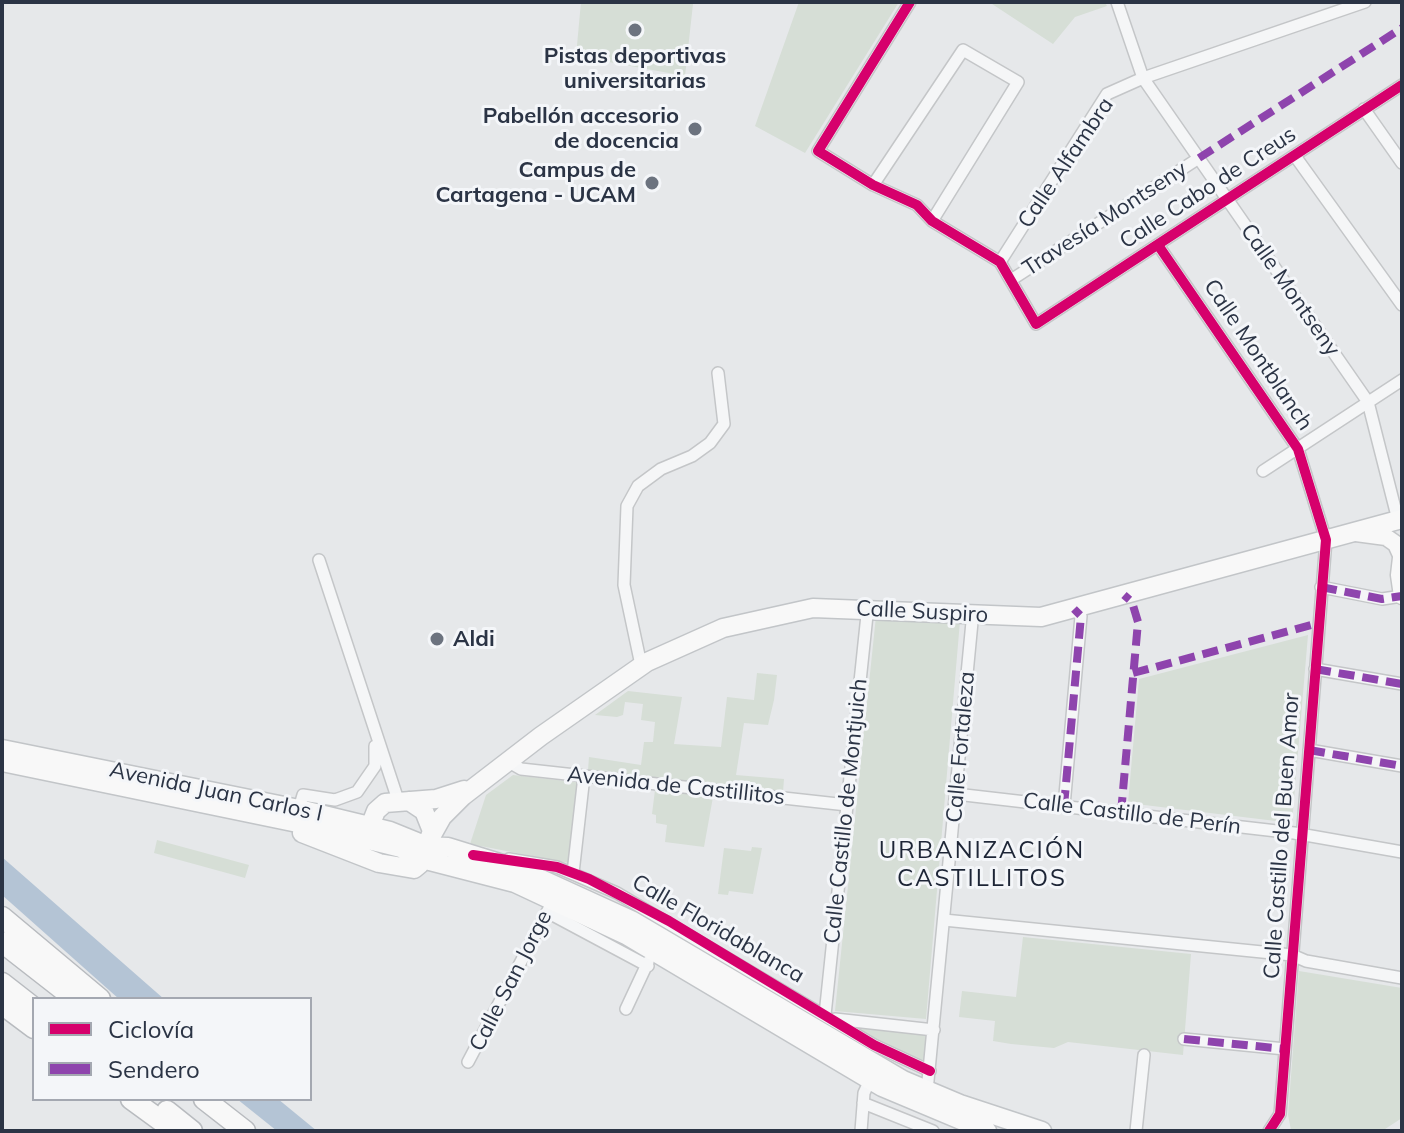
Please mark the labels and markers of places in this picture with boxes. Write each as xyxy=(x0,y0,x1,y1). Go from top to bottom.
marker: Pistas deportivas universitarias xyxy=(626,21,644,39)
place label: Pistas deportivas universitarias xyxy=(544,43,726,94)
place label: Pabellón accesorio de docencia xyxy=(483,103,679,154)
marker: Pabellón accesorio de docencia xyxy=(686,120,704,138)
place label: Campus de Cartagena - UCAM xyxy=(435,157,636,208)
marker: Campus de Cartagena - UCAM xyxy=(643,174,661,192)
place label: Aldi xyxy=(453,626,495,652)
marker: Aldi xyxy=(428,630,446,648)

